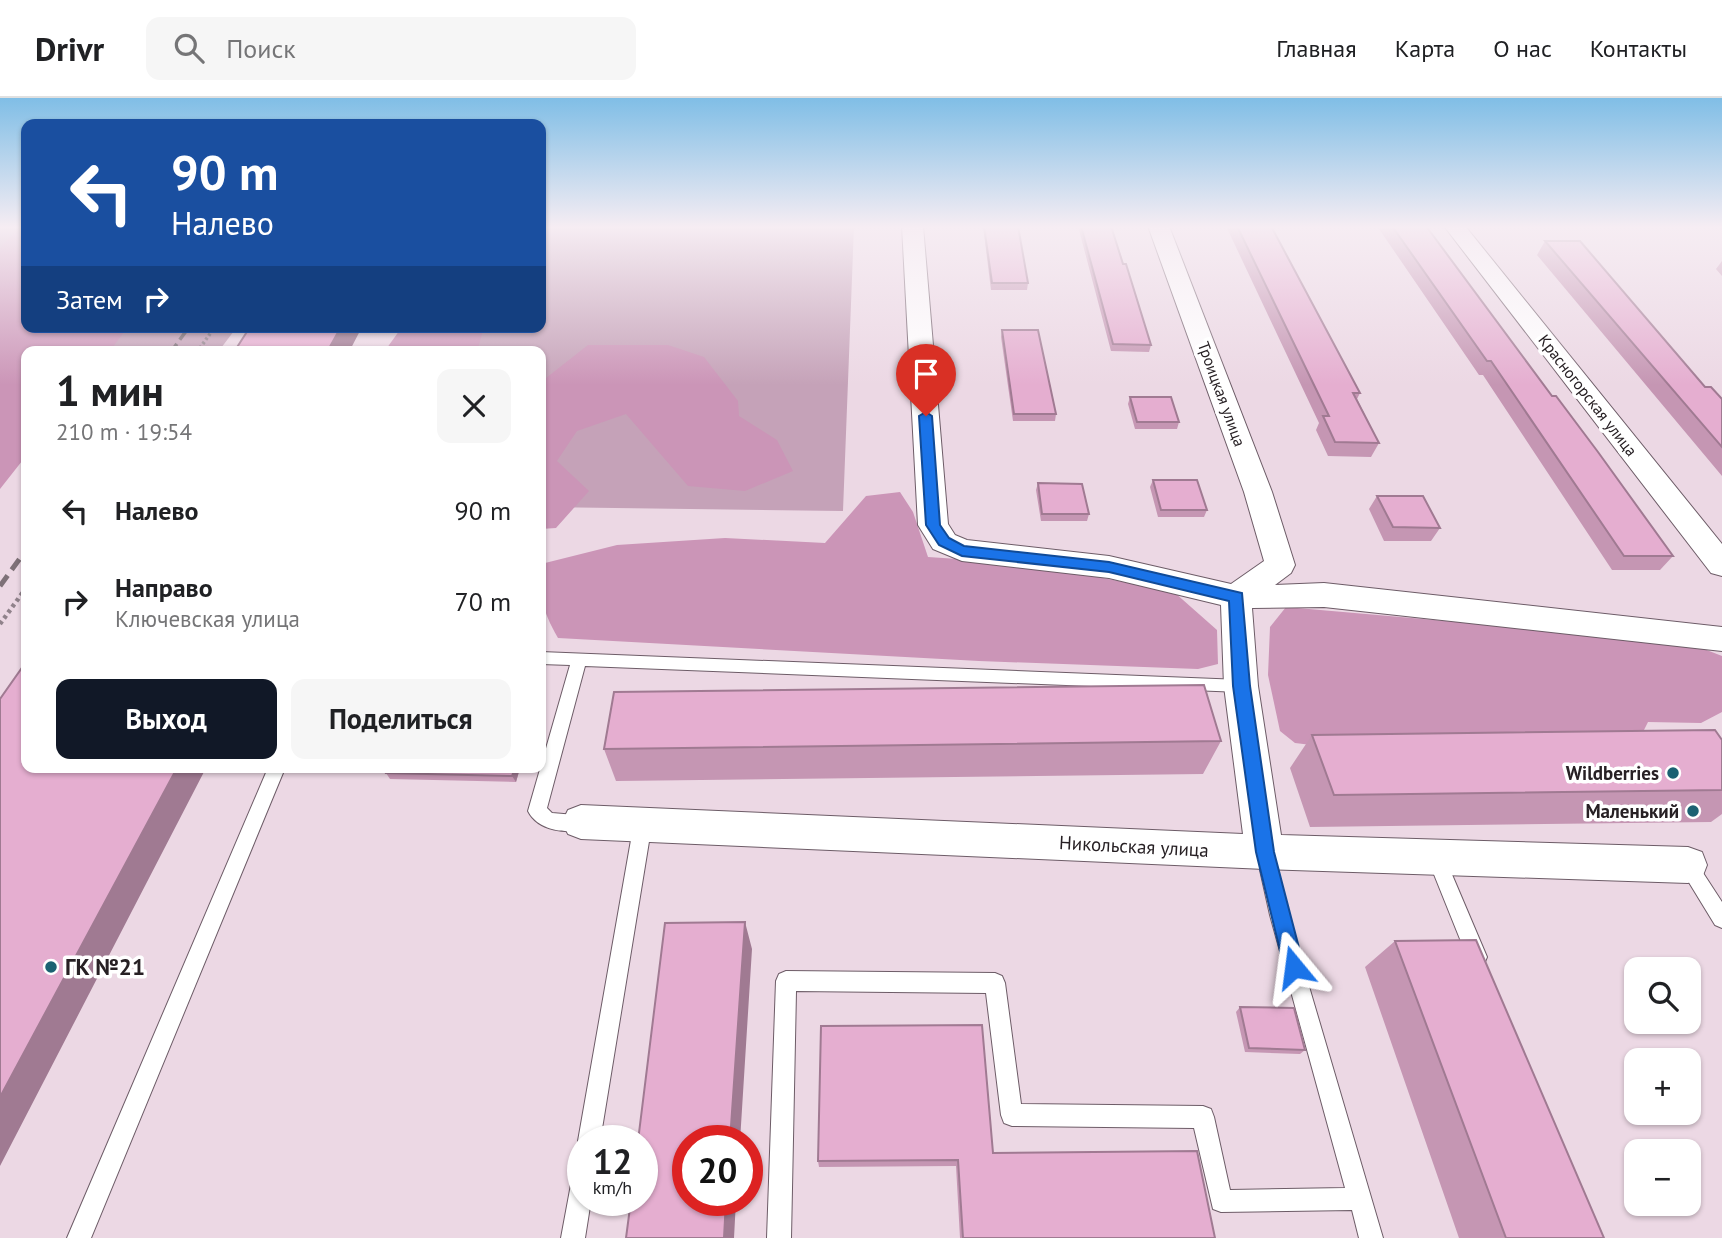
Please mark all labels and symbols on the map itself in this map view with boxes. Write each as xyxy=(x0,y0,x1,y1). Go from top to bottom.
street label: Красногорская улица xyxy=(1534,330,1642,460)
street label: Троицкая улица xyxy=(1194,339,1250,449)
pin xyxy=(896,344,956,416)
place label: Wildberries xyxy=(1566,761,1659,785)
marker: Wildberries xyxy=(1665,765,1681,781)
place label: Маленький xyxy=(1585,799,1679,823)
marker: Маленький xyxy=(1685,803,1701,819)
street label: Никольская улица xyxy=(1059,830,1209,862)
position arrow xyxy=(1257,930,1331,1004)
place label: ГК №21 xyxy=(65,952,145,981)
marker: ГК №21 xyxy=(43,959,59,975)
speed limit sign: 20 xyxy=(672,1125,763,1216)

